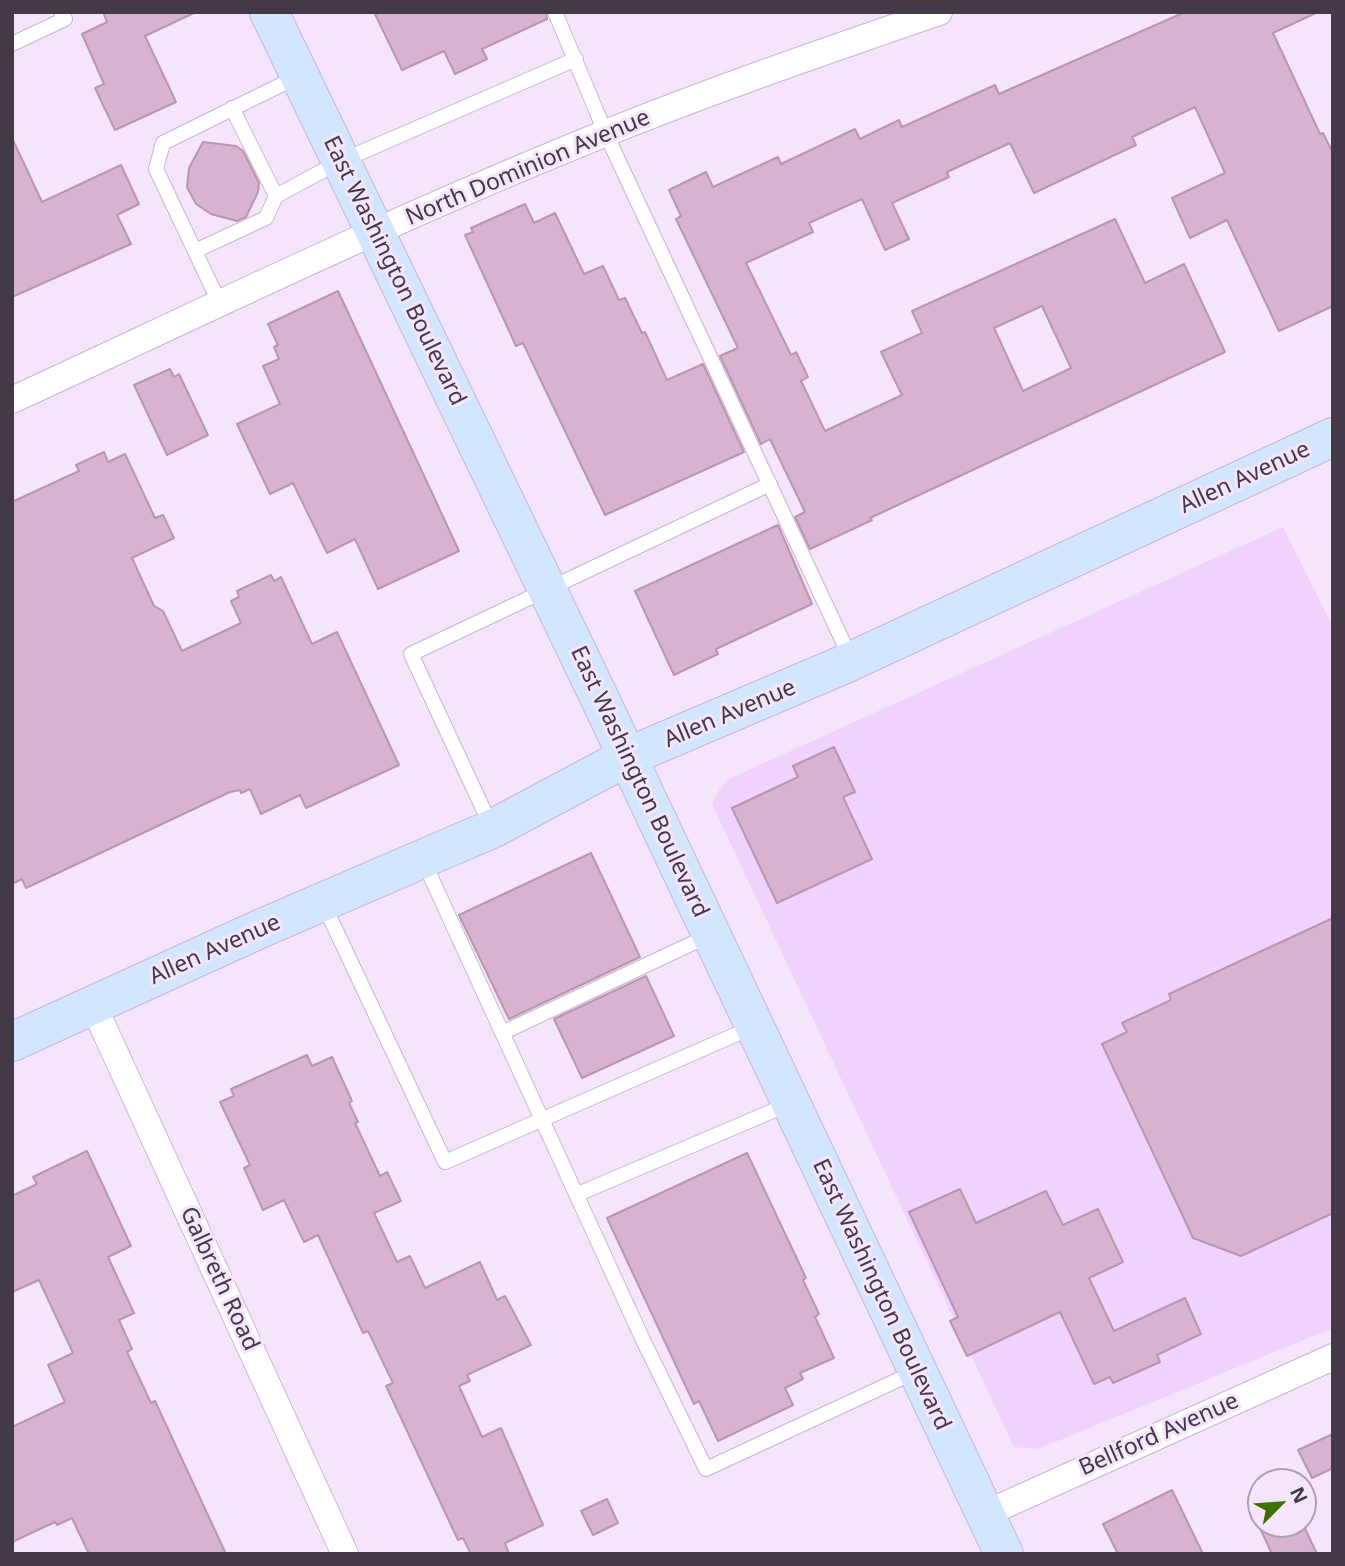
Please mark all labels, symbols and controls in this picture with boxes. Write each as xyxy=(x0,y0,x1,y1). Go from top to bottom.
street label: North Dominion Avenue xyxy=(402,104,654,232)
street label: East Washington Boulevard xyxy=(317,132,471,410)
street label: Allen Avenue xyxy=(1176,436,1314,520)
street label: East Washington Boulevard xyxy=(564,642,714,922)
street label: Allen Avenue xyxy=(660,674,800,754)
street label: Allen Avenue xyxy=(145,909,285,991)
street label: East Washington Boulevard xyxy=(806,1155,956,1435)
street label: Galbreth Road xyxy=(174,1203,264,1355)
street label: Bellford Avenue xyxy=(1075,1388,1243,1482)
north arrow xyxy=(1247,1468,1317,1538)
text: N xyxy=(1284,1482,1314,1507)

